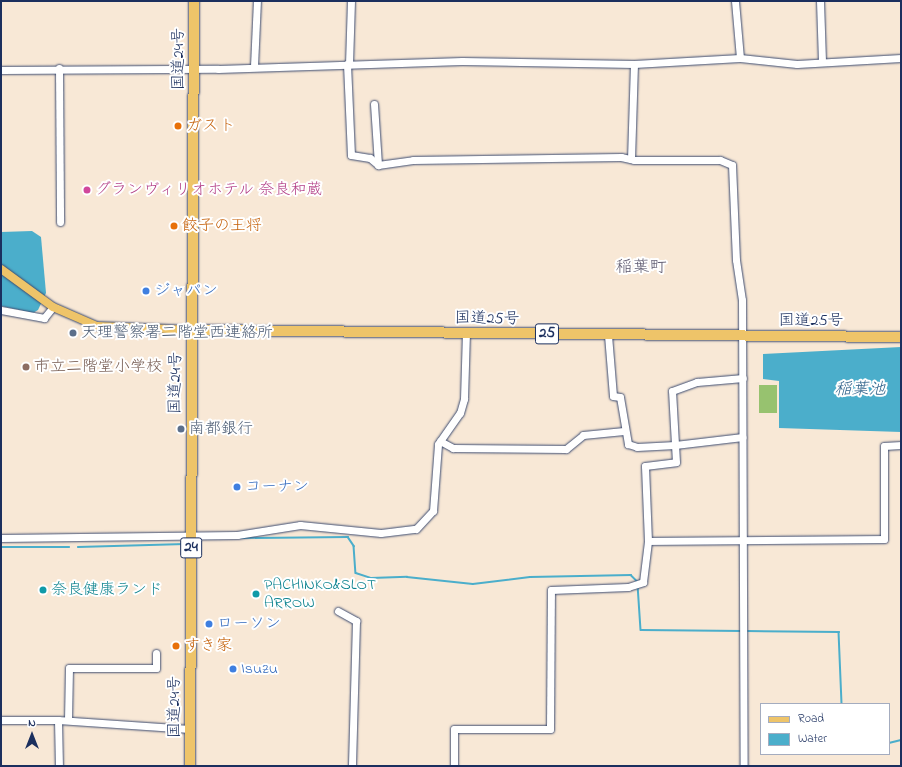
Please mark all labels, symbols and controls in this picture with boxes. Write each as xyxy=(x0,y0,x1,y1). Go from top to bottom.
street label: 国道24号 xyxy=(169,28,189,90)
place label: ガスト xyxy=(186,116,234,136)
marker: ガスト xyxy=(173,121,183,131)
place label: グランヴィリオホテル 奈良和蔵 xyxy=(95,180,323,200)
marker: グランヴィリオホテル 奈良和蔵 xyxy=(82,185,92,195)
place label: 餃子の王将 xyxy=(182,216,262,236)
marker: 餃子の王将 xyxy=(169,221,179,231)
district label: 稲葉町 xyxy=(616,258,666,278)
place label: ジャパン xyxy=(154,281,218,301)
marker: ジャパン xyxy=(141,286,151,296)
street label: 国道25号 xyxy=(454,309,520,329)
street label: 国道25号 xyxy=(778,311,844,331)
road number: 25 xyxy=(534,321,560,347)
place label: 天理警察署二階堂西連絡所 xyxy=(81,323,273,343)
marker: 天理警察署二階堂西連絡所 xyxy=(68,328,78,338)
street label: 国道24号 xyxy=(166,352,186,414)
place label: 市立二階堂小学校 xyxy=(34,357,162,377)
marker: 市立二階堂小学校 xyxy=(21,362,31,372)
water label: 稲葉池 xyxy=(835,380,885,400)
place label: 南都銀行 xyxy=(189,419,253,439)
marker: 南都銀行 xyxy=(176,424,186,434)
place label: コーナン xyxy=(245,477,309,497)
marker: コーナン xyxy=(232,482,242,492)
road number: 24 xyxy=(180,535,202,561)
place label: PACHINKO&SLOT ARROW xyxy=(264,575,376,613)
place label: 奈良健康ランド xyxy=(51,580,163,600)
marker: 奈良健康ランド xyxy=(38,585,48,595)
marker: PACHINKO&SLOT ARROW xyxy=(251,589,261,599)
place label: ローソン xyxy=(217,614,281,634)
marker: ローソン xyxy=(204,619,214,629)
place label: すき家 xyxy=(184,636,232,656)
marker: すき家 xyxy=(171,641,181,651)
place label: Isuzu xyxy=(241,659,278,679)
marker: Isuzu xyxy=(228,664,238,674)
street label: 国道24号 xyxy=(165,676,185,738)
legend xyxy=(760,703,890,755)
text: Road xyxy=(798,710,824,728)
north arrow xyxy=(12,715,52,755)
text: N xyxy=(28,715,36,731)
text: Water xyxy=(798,730,827,748)

